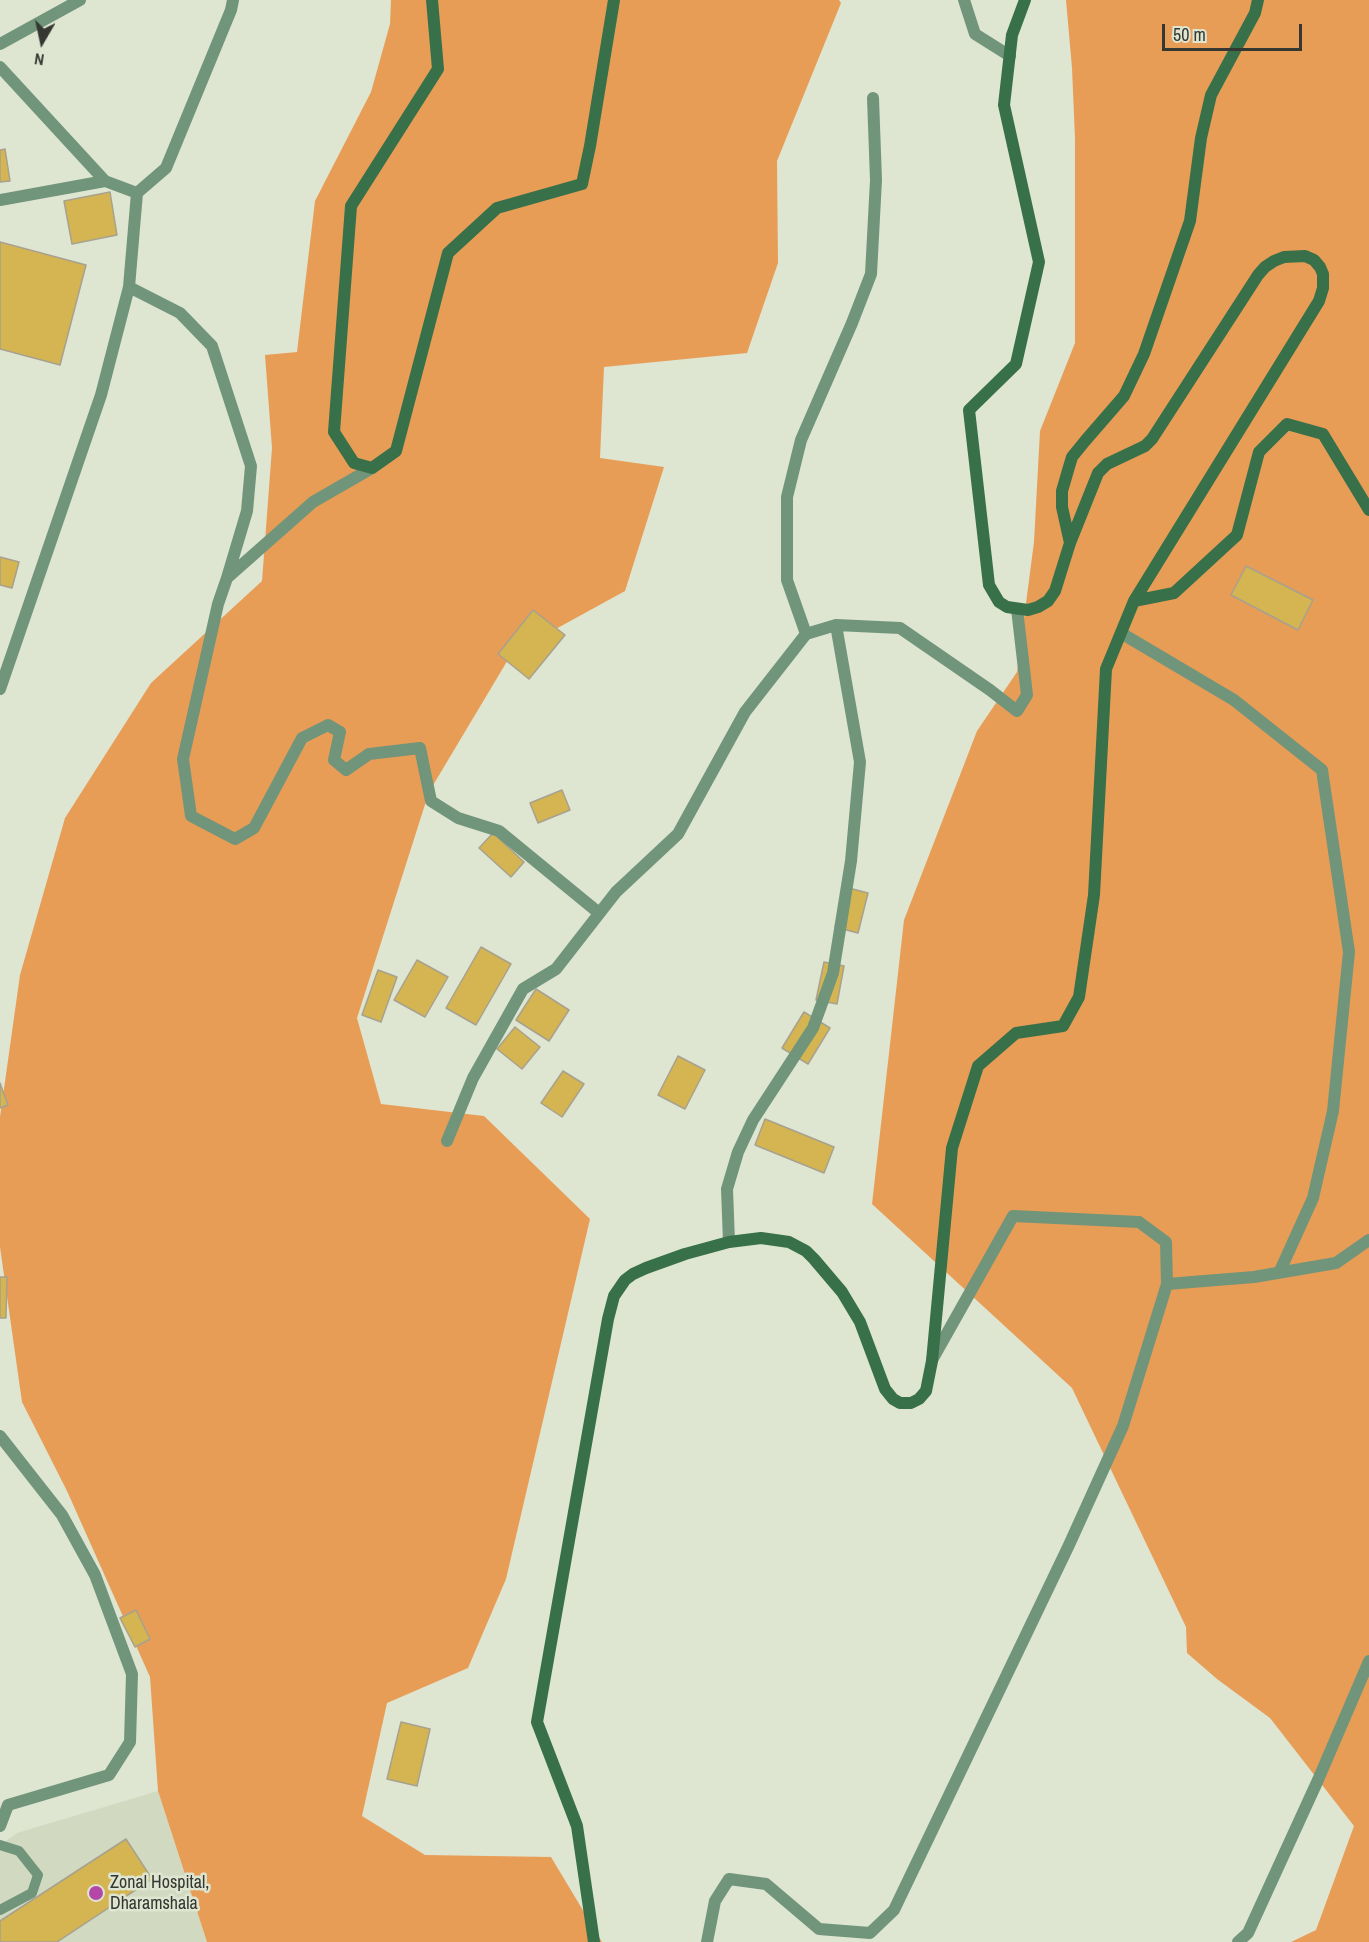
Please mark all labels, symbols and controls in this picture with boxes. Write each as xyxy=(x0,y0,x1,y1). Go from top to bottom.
north arrow xyxy=(12,12,72,72)
scale bar xyxy=(1165,12,1304,50)
text: 50 m xyxy=(1173,22,1206,47)
text: N xyxy=(33,48,46,71)
place label: Zonal Hospital, Dharamshala xyxy=(110,1872,209,1914)
marker: Zonal Hospital, Dharamshala xyxy=(87,1884,105,1902)

